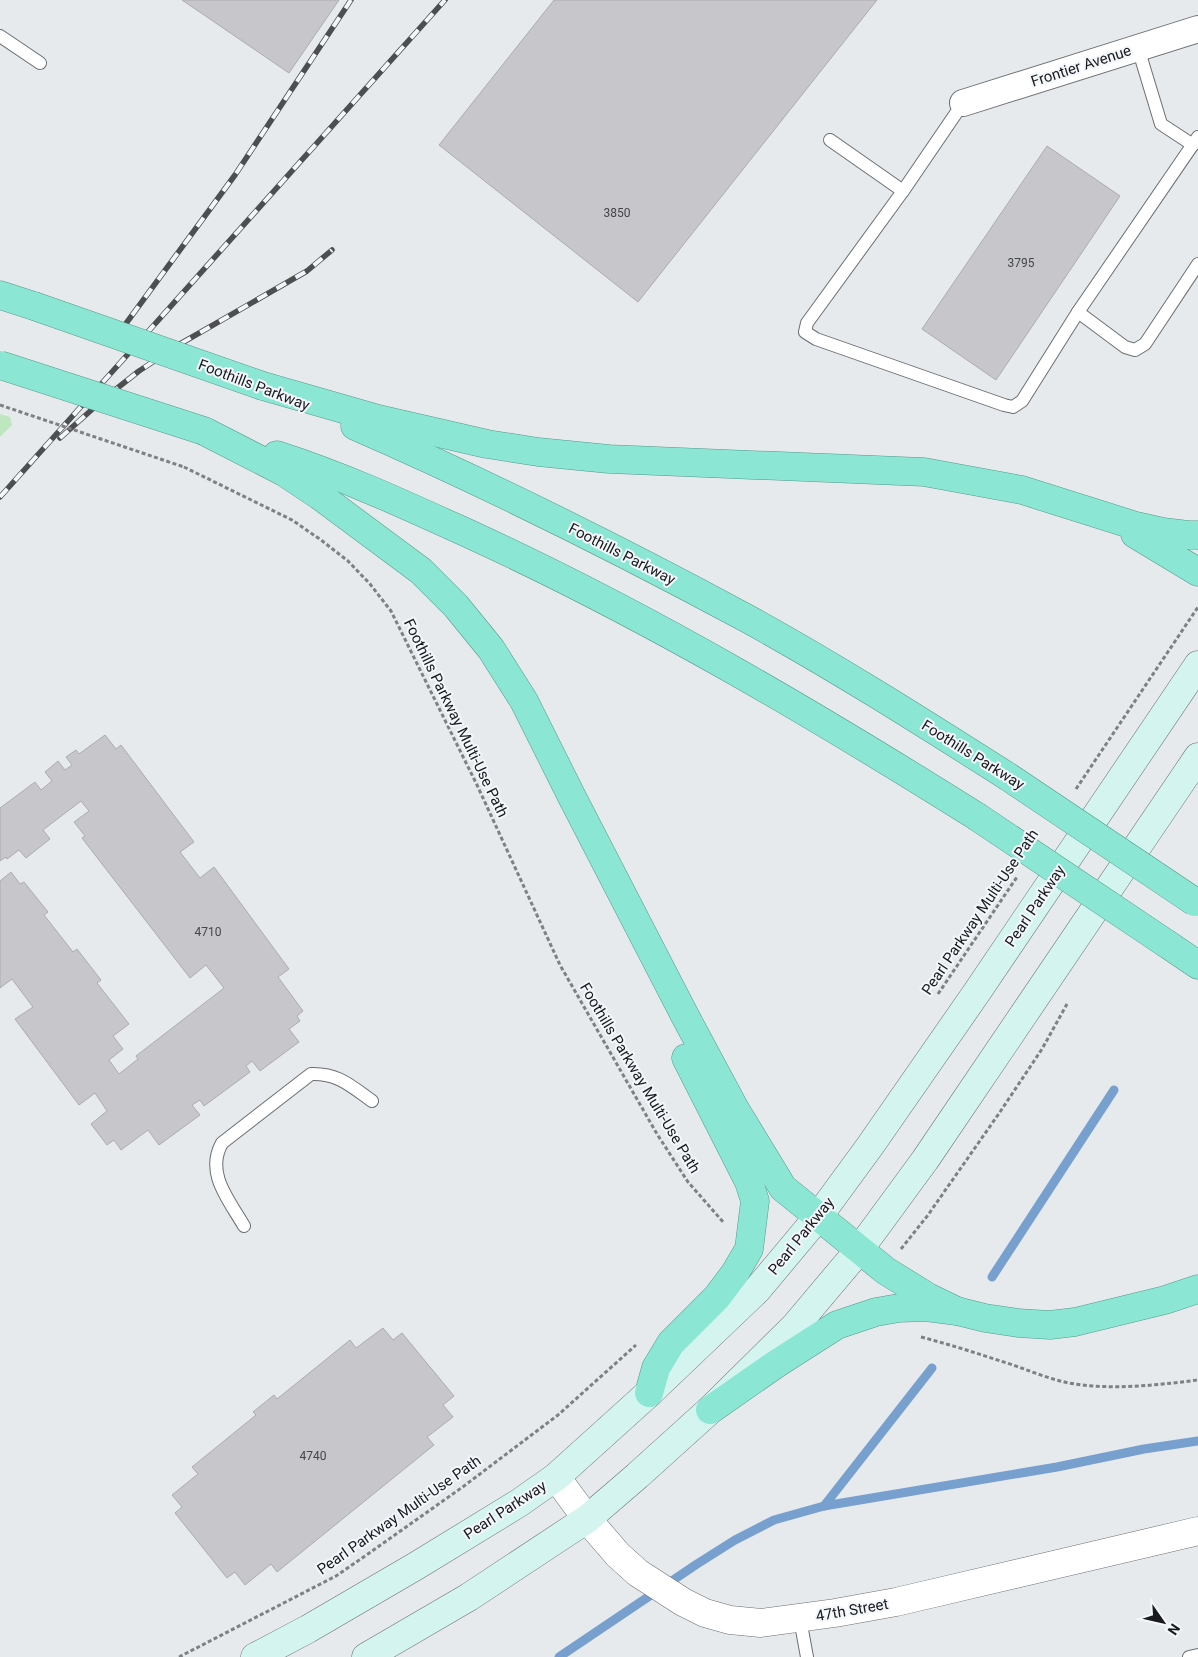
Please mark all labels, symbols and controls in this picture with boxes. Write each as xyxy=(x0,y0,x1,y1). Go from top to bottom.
street label: Frontier Avenue xyxy=(1029,41,1133,91)
house number: 3850 xyxy=(604,206,631,220)
house number: 3795 xyxy=(1008,256,1035,270)
street label: Foothills Parkway xyxy=(196,356,312,414)
street label: Foothills Parkway xyxy=(566,519,678,589)
street label: Foothills Parkway Multi-Use Path xyxy=(400,616,512,820)
street label: Foothills Parkway xyxy=(918,716,1028,794)
street label: Pearl Parkway Multi-Use Path xyxy=(918,826,1042,998)
street label: Pearl Parkway xyxy=(1001,862,1069,950)
house number: 4710 xyxy=(195,925,222,939)
street label: Foothills Parkway Multi-Use Path xyxy=(576,980,704,1176)
street label: Pearl Parkway xyxy=(764,1194,838,1278)
house number: 4740 xyxy=(300,1449,327,1463)
street label: Pearl Parkway Multi-Use Path xyxy=(314,1451,484,1579)
street label: Pearl Parkway xyxy=(460,1477,550,1543)
street label: 47th Street xyxy=(814,1595,890,1625)
north arrow xyxy=(1138,1597,1188,1647)
text: N xyxy=(1164,1621,1183,1638)

